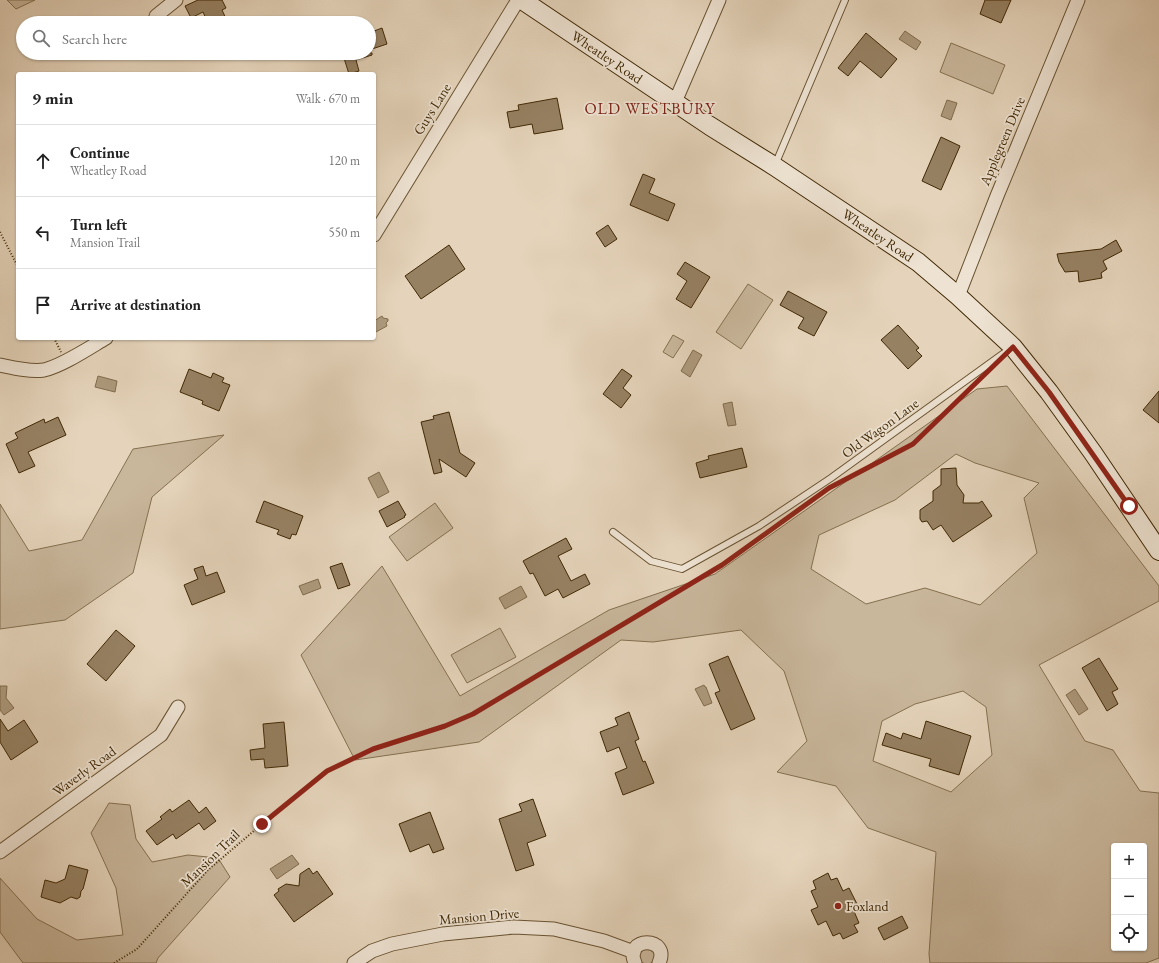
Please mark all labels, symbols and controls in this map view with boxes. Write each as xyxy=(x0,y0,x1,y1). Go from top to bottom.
search box xyxy=(16,16,376,60)
street label: Wheatley Road xyxy=(568,26,647,88)
icon: search xyxy=(30,27,52,49)
text: Search here xyxy=(62,29,127,48)
street label: Guys Lane xyxy=(409,79,455,138)
text: 9 min xyxy=(32,87,73,109)
text: Walk · 670 m xyxy=(296,90,360,107)
street label: Applegreen Drive xyxy=(975,94,1029,189)
district label: OLD WESTBURY xyxy=(584,98,716,119)
text: Continue xyxy=(70,143,130,162)
icon: ahead xyxy=(32,150,54,172)
text: 120 m xyxy=(329,152,360,169)
text: Wheatley Road xyxy=(70,162,147,179)
street label: Wheatley Road xyxy=(839,204,918,266)
text: Turn left xyxy=(70,215,127,234)
icon: left xyxy=(32,222,54,244)
text: 550 m xyxy=(329,224,360,241)
text: Mansion Trail xyxy=(70,234,140,251)
icon: arrive xyxy=(32,294,54,316)
text: Arrive at destination xyxy=(70,295,201,314)
street label: Old Wagon Lane xyxy=(838,394,922,462)
route start xyxy=(1120,497,1138,515)
street label: Waverly Road xyxy=(49,741,120,800)
route end xyxy=(253,815,271,833)
street label: Mansion Trail xyxy=(177,825,244,891)
map controls xyxy=(1111,843,1147,951)
button: + xyxy=(1111,843,1147,879)
button: − xyxy=(1111,879,1147,915)
place label: Foxland xyxy=(846,897,890,915)
marker: Foxland xyxy=(833,901,843,911)
street label: Mansion Drive xyxy=(438,903,520,928)
button: locate xyxy=(1111,915,1147,951)

